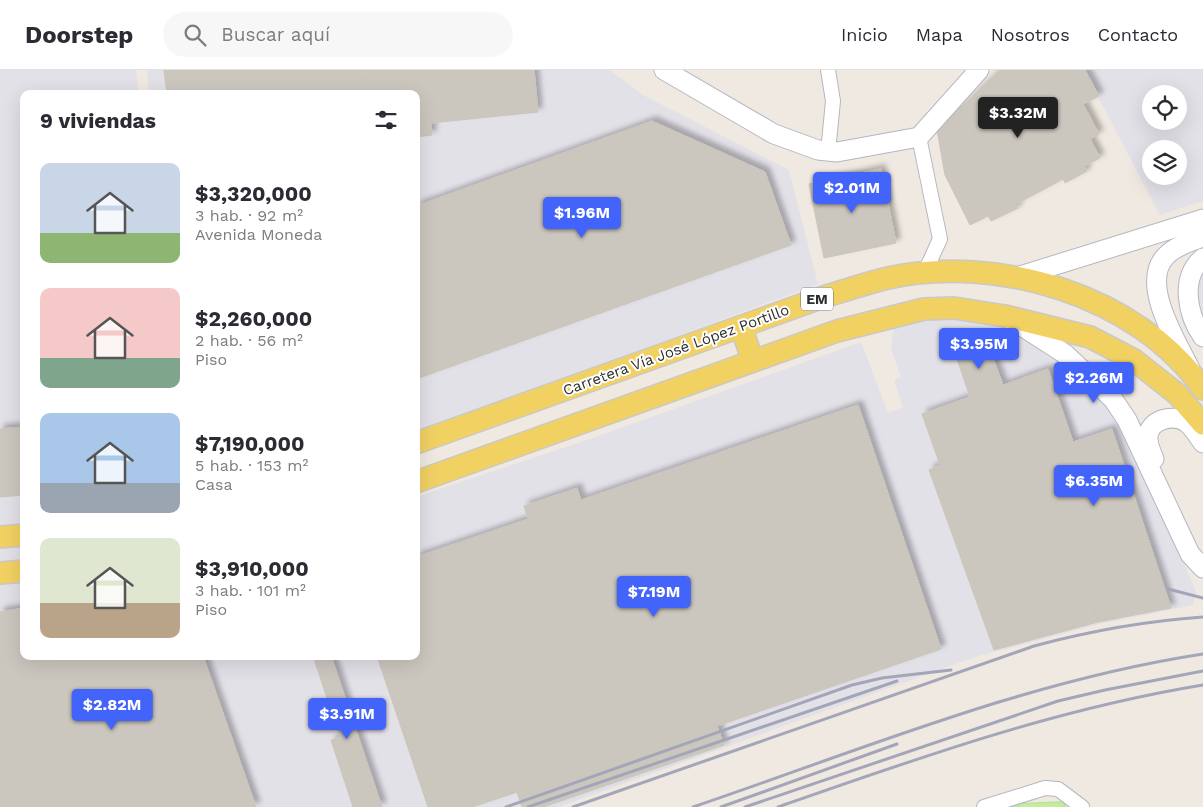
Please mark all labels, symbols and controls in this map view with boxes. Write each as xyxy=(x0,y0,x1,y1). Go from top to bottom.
search box xyxy=(163,12,513,57)
text: Doorstep xyxy=(25,21,133,49)
icon: search xyxy=(181,21,209,49)
text: Buscar aquí xyxy=(221,23,330,46)
text: Inicio xyxy=(841,24,888,45)
text: Mapa xyxy=(916,24,963,45)
text: Nosotros xyxy=(991,24,1070,45)
text: Contacto xyxy=(1098,24,1178,45)
map controls xyxy=(1142,85,1187,185)
button: locate xyxy=(1142,85,1187,130)
pin: $3.32M xyxy=(977,97,1059,139)
text: $3.32M xyxy=(989,103,1047,122)
icon: filters xyxy=(372,106,400,134)
text: 9 viviendas xyxy=(40,108,156,133)
button: layers xyxy=(1142,140,1187,185)
pin: $2.01M xyxy=(811,172,893,214)
text: $2.01M xyxy=(824,178,880,197)
text: $3,320,000 xyxy=(195,181,312,206)
icon: home xyxy=(80,183,140,243)
pin: $1.96M xyxy=(541,196,623,239)
text: $1.96M xyxy=(554,203,610,222)
text: 3 hab. · 92 m² xyxy=(195,206,303,225)
text: Avenida Moneda xyxy=(195,225,322,244)
road number: EM xyxy=(801,288,833,310)
street label: Carretera Vía José López Portillo xyxy=(560,301,792,399)
text: $2,260,000 xyxy=(195,306,312,331)
icon: home xyxy=(80,308,140,368)
pin: $3.95M xyxy=(938,328,1020,370)
text: 2 hab. · 56 m² xyxy=(195,331,303,350)
text: $3.95M xyxy=(950,334,1008,353)
text: Piso xyxy=(195,350,227,369)
pin: $2.26M xyxy=(1053,362,1135,404)
text: $2.26M xyxy=(1065,368,1123,387)
text: $7,190,000 xyxy=(195,431,304,456)
icon: home xyxy=(80,433,140,493)
text: 5 hab. · 153 m² xyxy=(195,456,308,475)
pin: $6.35M xyxy=(1053,464,1135,507)
text: $6.35M xyxy=(1065,471,1123,490)
text: Casa xyxy=(195,475,233,494)
text: $3,910,000 xyxy=(195,556,309,581)
icon: home xyxy=(80,558,140,618)
pin: $7.19M xyxy=(613,576,695,618)
text: 3 hab. · 101 m² xyxy=(195,581,306,600)
text: $7.19M xyxy=(628,582,680,601)
text: Piso xyxy=(195,600,227,619)
pin: $2.82M xyxy=(71,688,153,731)
text: $2.82M xyxy=(83,695,141,714)
pin: $3.91M xyxy=(306,698,388,740)
text: $3.91M xyxy=(319,704,375,723)

